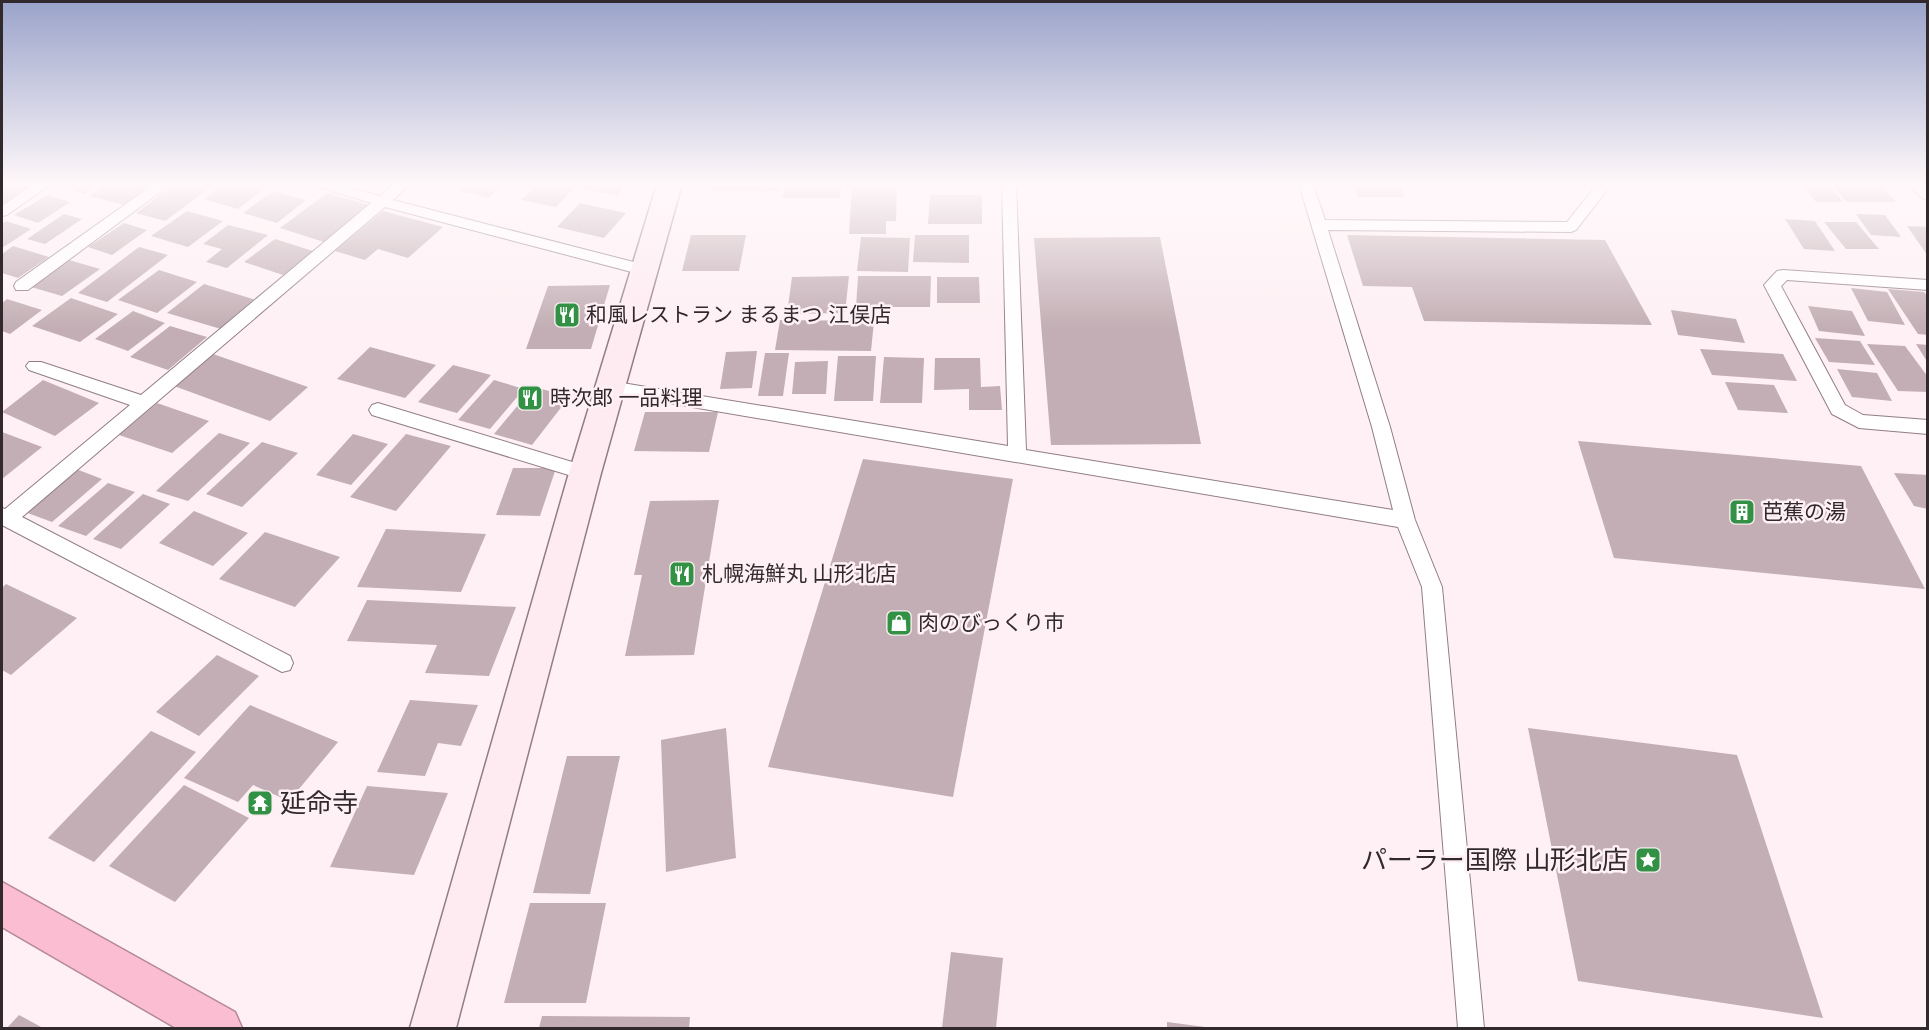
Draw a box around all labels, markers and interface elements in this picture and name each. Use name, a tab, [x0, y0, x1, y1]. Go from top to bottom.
restaurant icon: 和風レストラン まるまつ 江俣店	[552, 300, 582, 330]
place label: 和風レストラン まるまつ 江俣店	[586, 301, 891, 329]
restaurant icon: 時次郎 一品料理	[515, 383, 545, 413]
place label: 時次郎 一品料理	[550, 384, 703, 412]
building icon: 芭蕉の湯	[1727, 497, 1757, 527]
place label: 芭蕉の湯	[1762, 498, 1846, 526]
restaurant icon: 札幌海鮮丸 山形北店	[667, 559, 697, 589]
place label: 札幌海鮮丸 山形北店	[702, 560, 897, 588]
shop icon: 肉のびっくり市	[884, 608, 914, 638]
place label: 肉のびっくり市	[918, 609, 1065, 637]
place label: 延命寺	[280, 786, 358, 820]
temple icon: 延命寺	[245, 788, 275, 818]
place label: パーラー国際 山形北店	[1361, 843, 1628, 877]
place icon: パーラー国際 山形北店	[1633, 845, 1663, 875]

